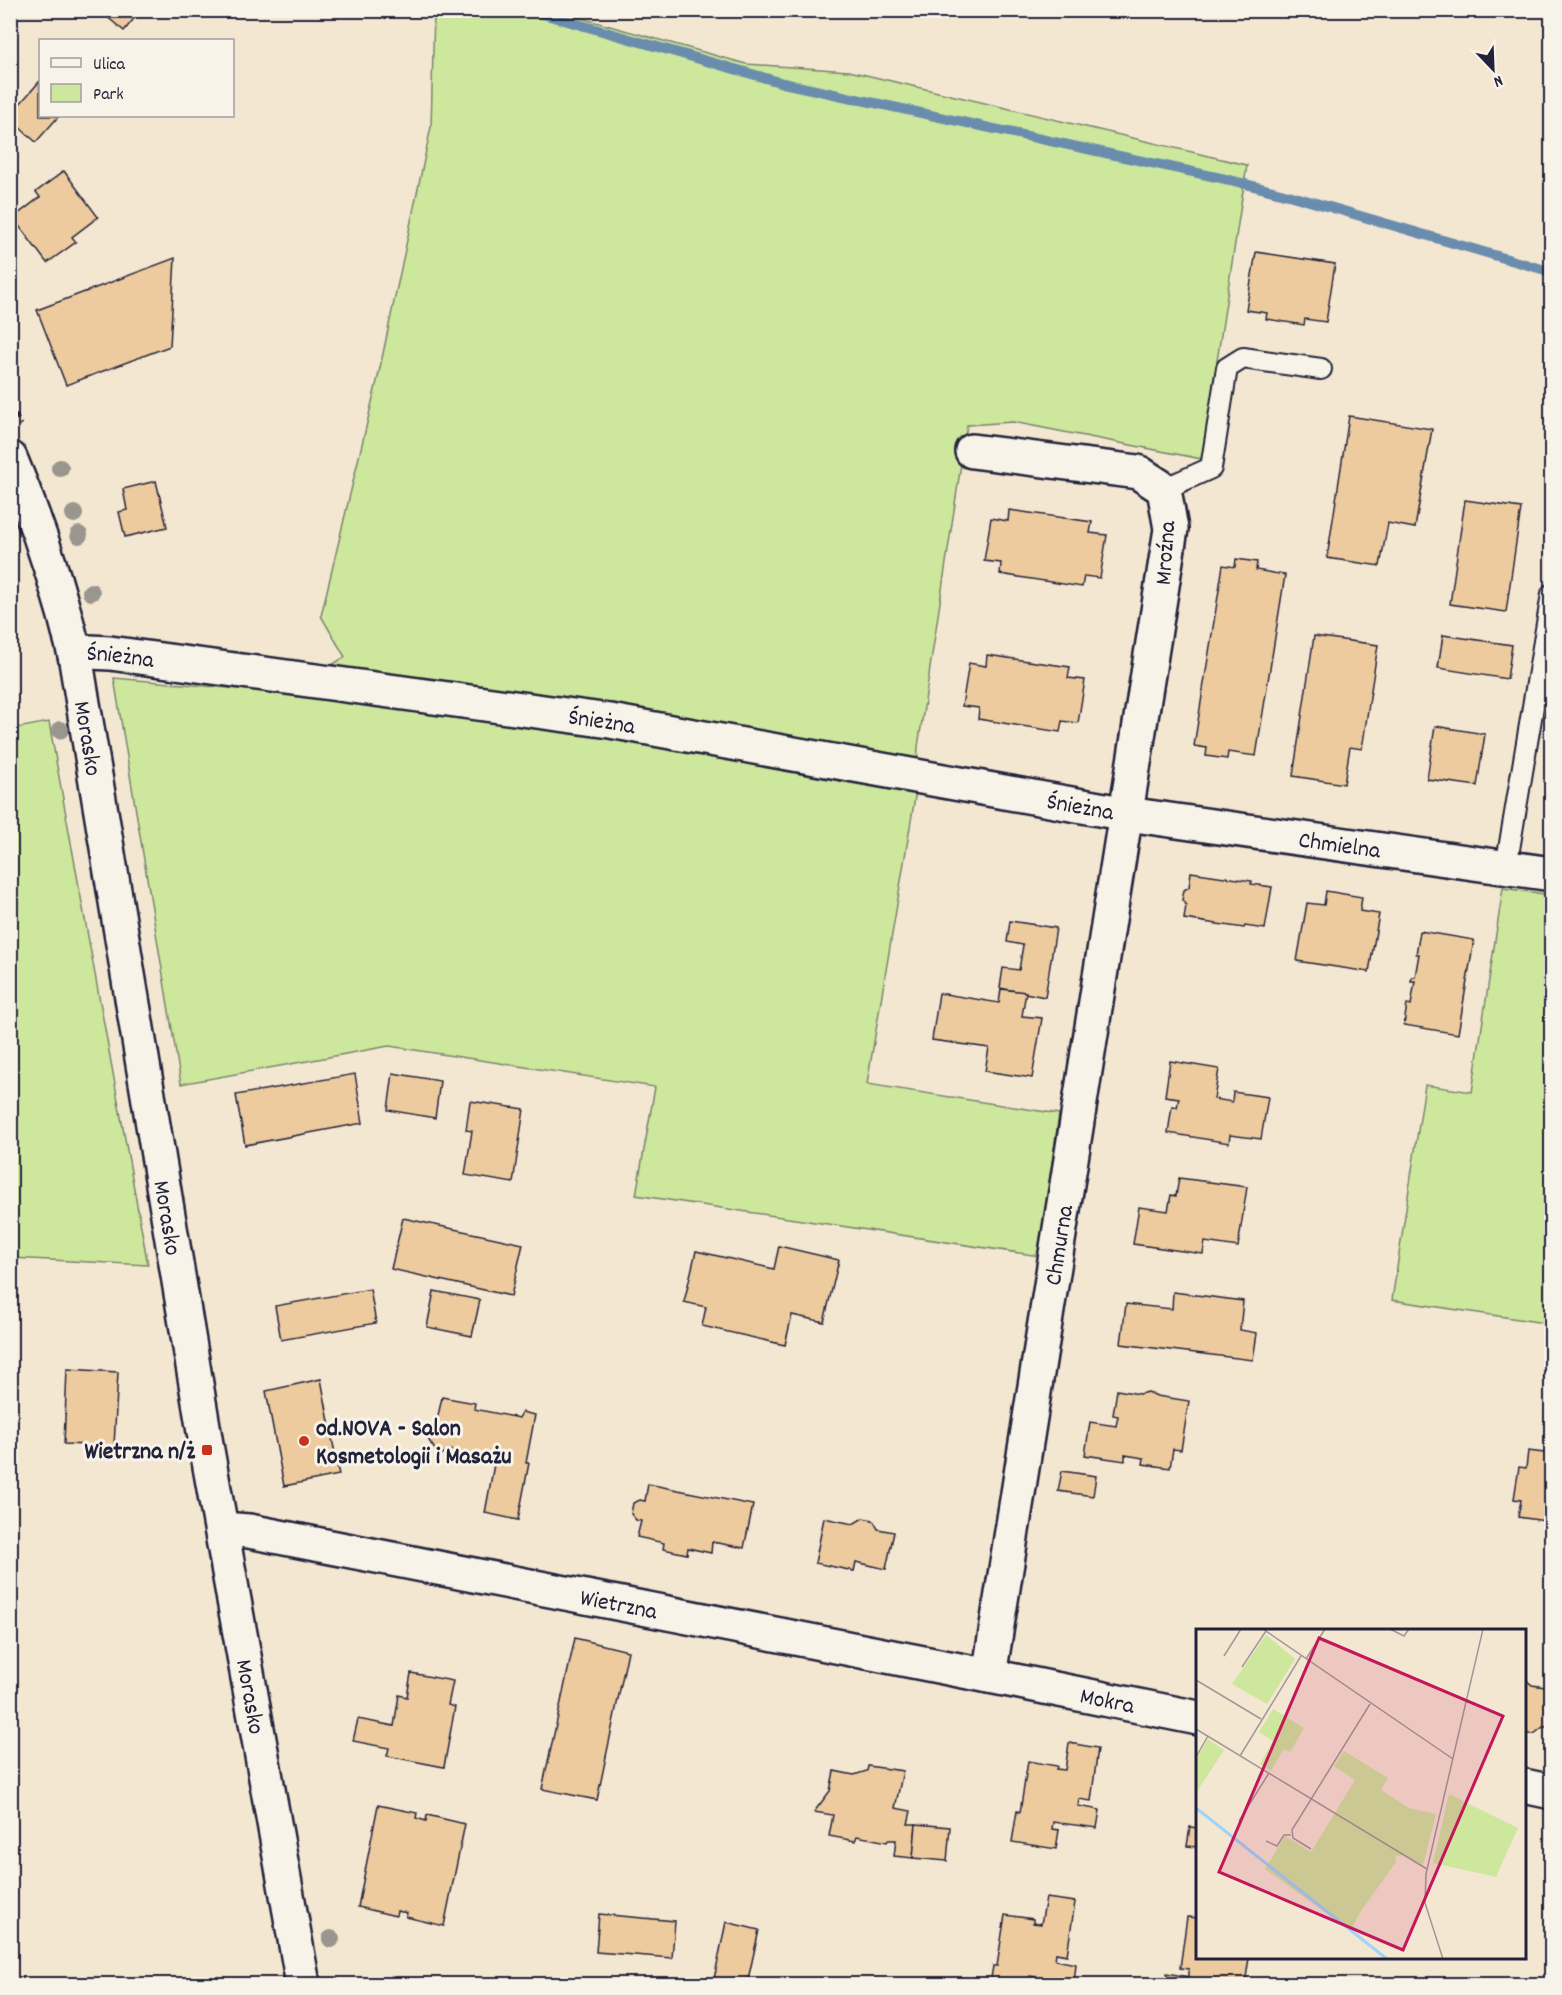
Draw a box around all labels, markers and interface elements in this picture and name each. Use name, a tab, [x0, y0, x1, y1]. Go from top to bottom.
legend	[39, 39, 234, 117]
north arrow	[1463, 39, 1523, 99]
text: Ulica	[93, 53, 125, 78]
text: N	[1490, 68, 1506, 93]
text: Park	[93, 83, 124, 108]
street label: Mroźna	[1148, 519, 1186, 586]
street label: Śnieżna	[86, 638, 157, 679]
street label: Morasko	[63, 699, 109, 779]
street label: Śnieżna	[566, 702, 639, 745]
street label: Śnieżna	[1044, 786, 1117, 831]
street label: Chmielna	[1296, 824, 1383, 870]
street label: Morasko	[142, 1178, 188, 1258]
street label: Chmurna	[1038, 1202, 1084, 1288]
place label: od.NOVA - Salon Kosmetologii i Masażu	[316, 1413, 512, 1475]
marker: od.NOVA - Salon Kosmetologii i Masażu	[297, 1434, 311, 1448]
place label: Wietrzna n/ż	[85, 1436, 196, 1470]
marker: Wietrzna n/ż	[200, 1443, 214, 1457]
street label: Wietrzna	[577, 1582, 661, 1631]
inset map	[1196, 1629, 1526, 1959]
street label: Morasko	[225, 1657, 272, 1737]
street label: Mokra	[1077, 1681, 1138, 1725]

